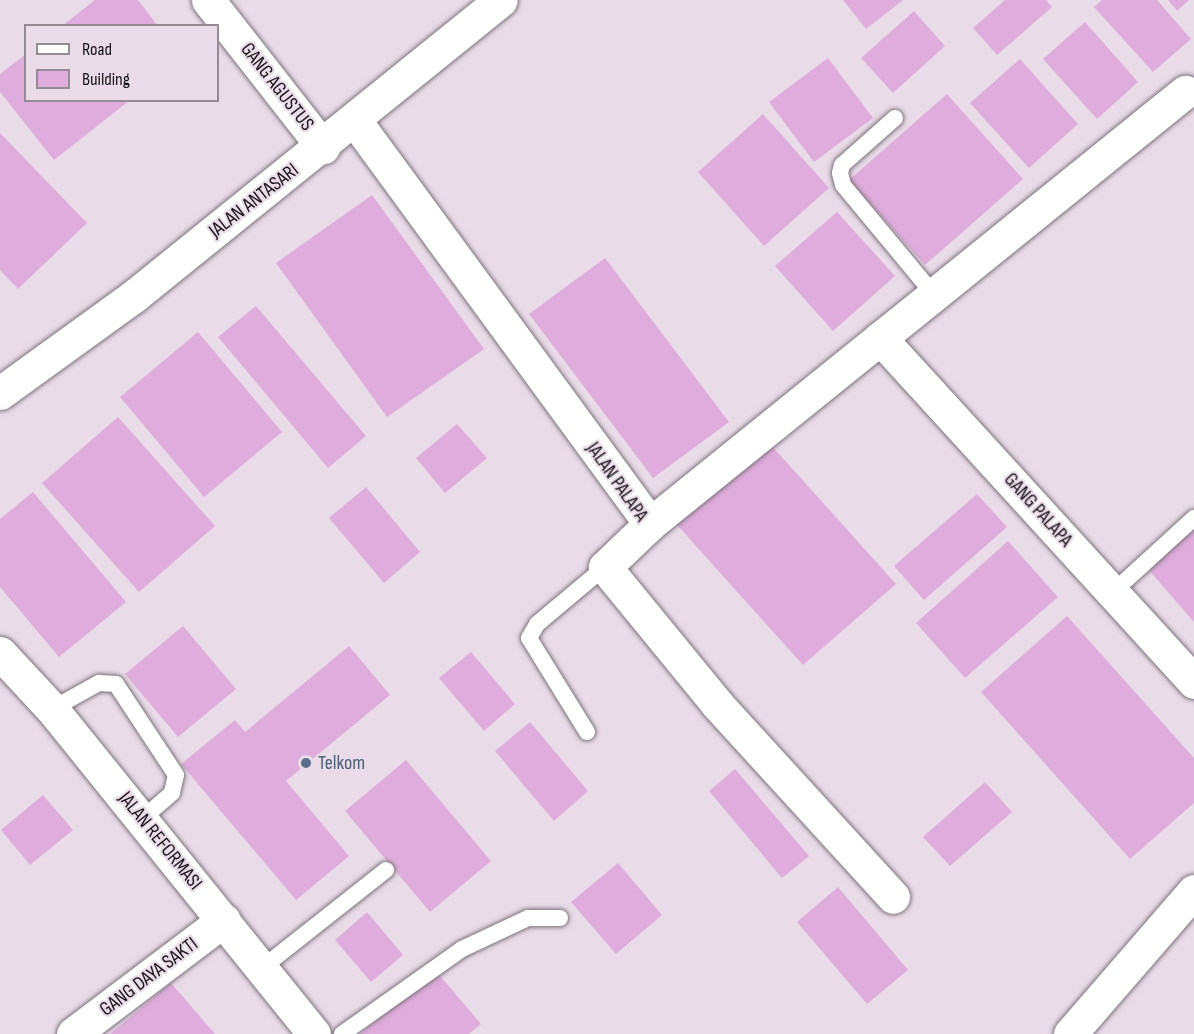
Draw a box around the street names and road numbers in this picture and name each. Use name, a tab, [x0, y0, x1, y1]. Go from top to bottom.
street label: GANG AGUSTUS	[235, 38, 319, 136]
street label: JALAN ANTASARI	[204, 159, 304, 243]
street label: JALAN PALAPA	[581, 438, 653, 526]
street label: GANG PALAPA	[999, 468, 1077, 552]
street label: JALAN REFORMASI	[113, 787, 207, 895]
street label: GANG DAYA SAKTI	[95, 932, 203, 1022]

